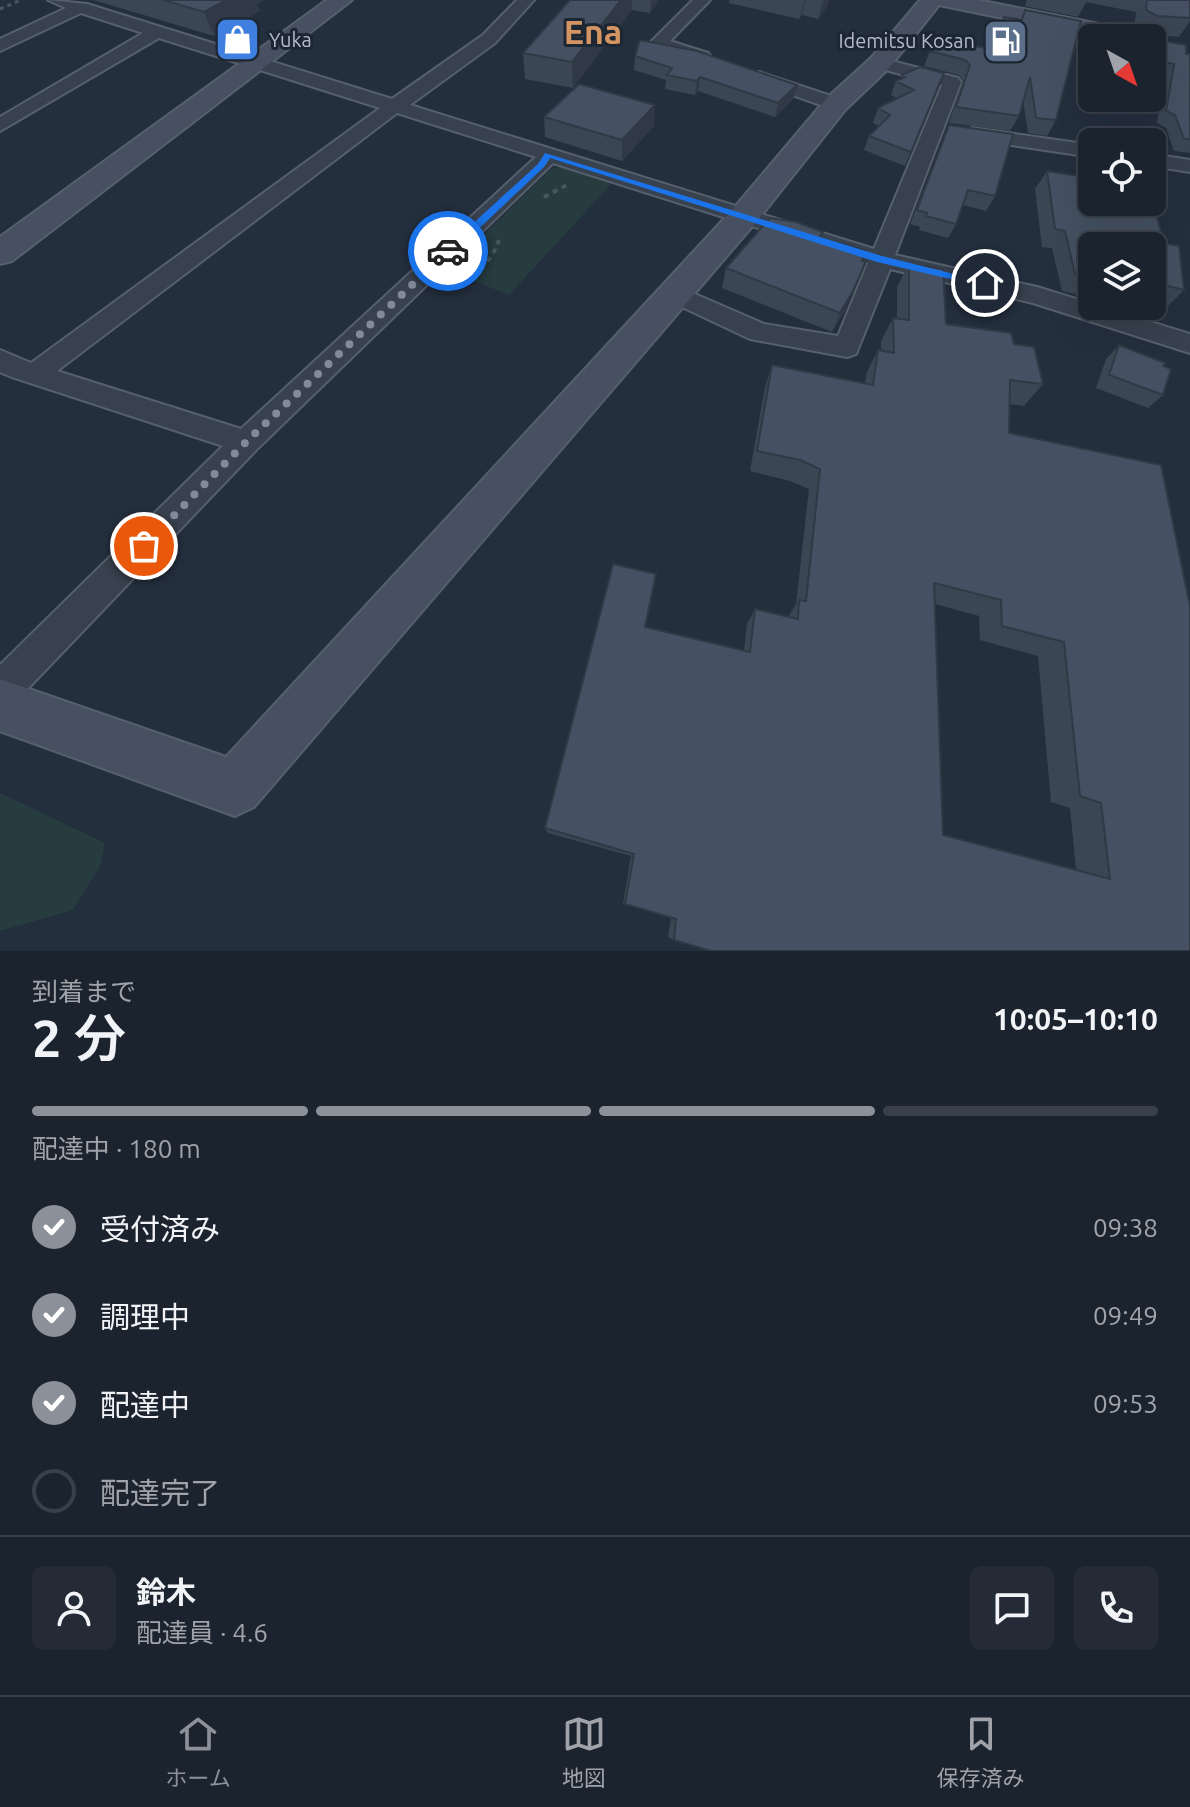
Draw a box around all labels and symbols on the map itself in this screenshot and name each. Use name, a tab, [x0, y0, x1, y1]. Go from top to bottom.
district label: Ena	[564, 12, 622, 50]
shop icon: Yuka	[214, 16, 262, 64]
fuel station icon: Idemitsu Kosan	[982, 17, 1030, 65]
north arrow	[1078, 24, 1166, 112]
place label: Yuka	[269, 28, 312, 51]
place label: Idemitsu Kosan	[838, 29, 975, 52]
courier	[408, 211, 488, 291]
pin	[951, 249, 1019, 317]
pin	[110, 512, 178, 580]

